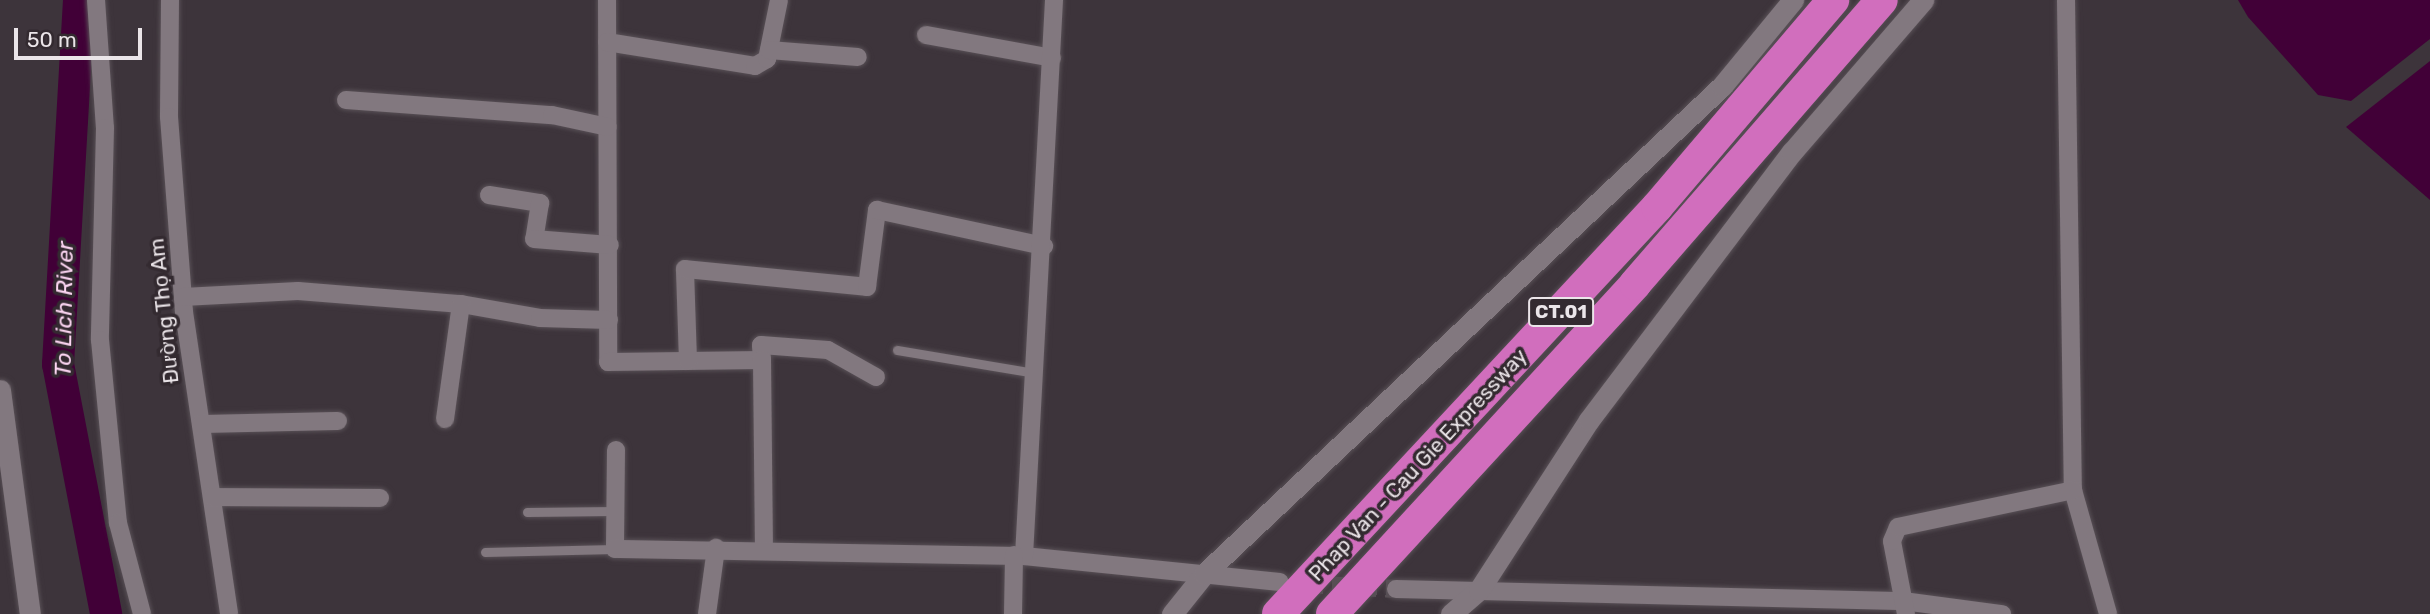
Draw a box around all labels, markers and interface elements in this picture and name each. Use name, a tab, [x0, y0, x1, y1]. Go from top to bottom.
scale bar	[18, 14, 145, 58]
text: 50 m	[27, 27, 77, 52]
street label: Đường Thọ Am	[144, 237, 184, 385]
water label: To Lich River	[49, 241, 79, 377]
road number: CT.01	[1528, 296, 1594, 328]
street label: Phap Van - Cau Gie Expressway	[1303, 343, 1533, 587]

